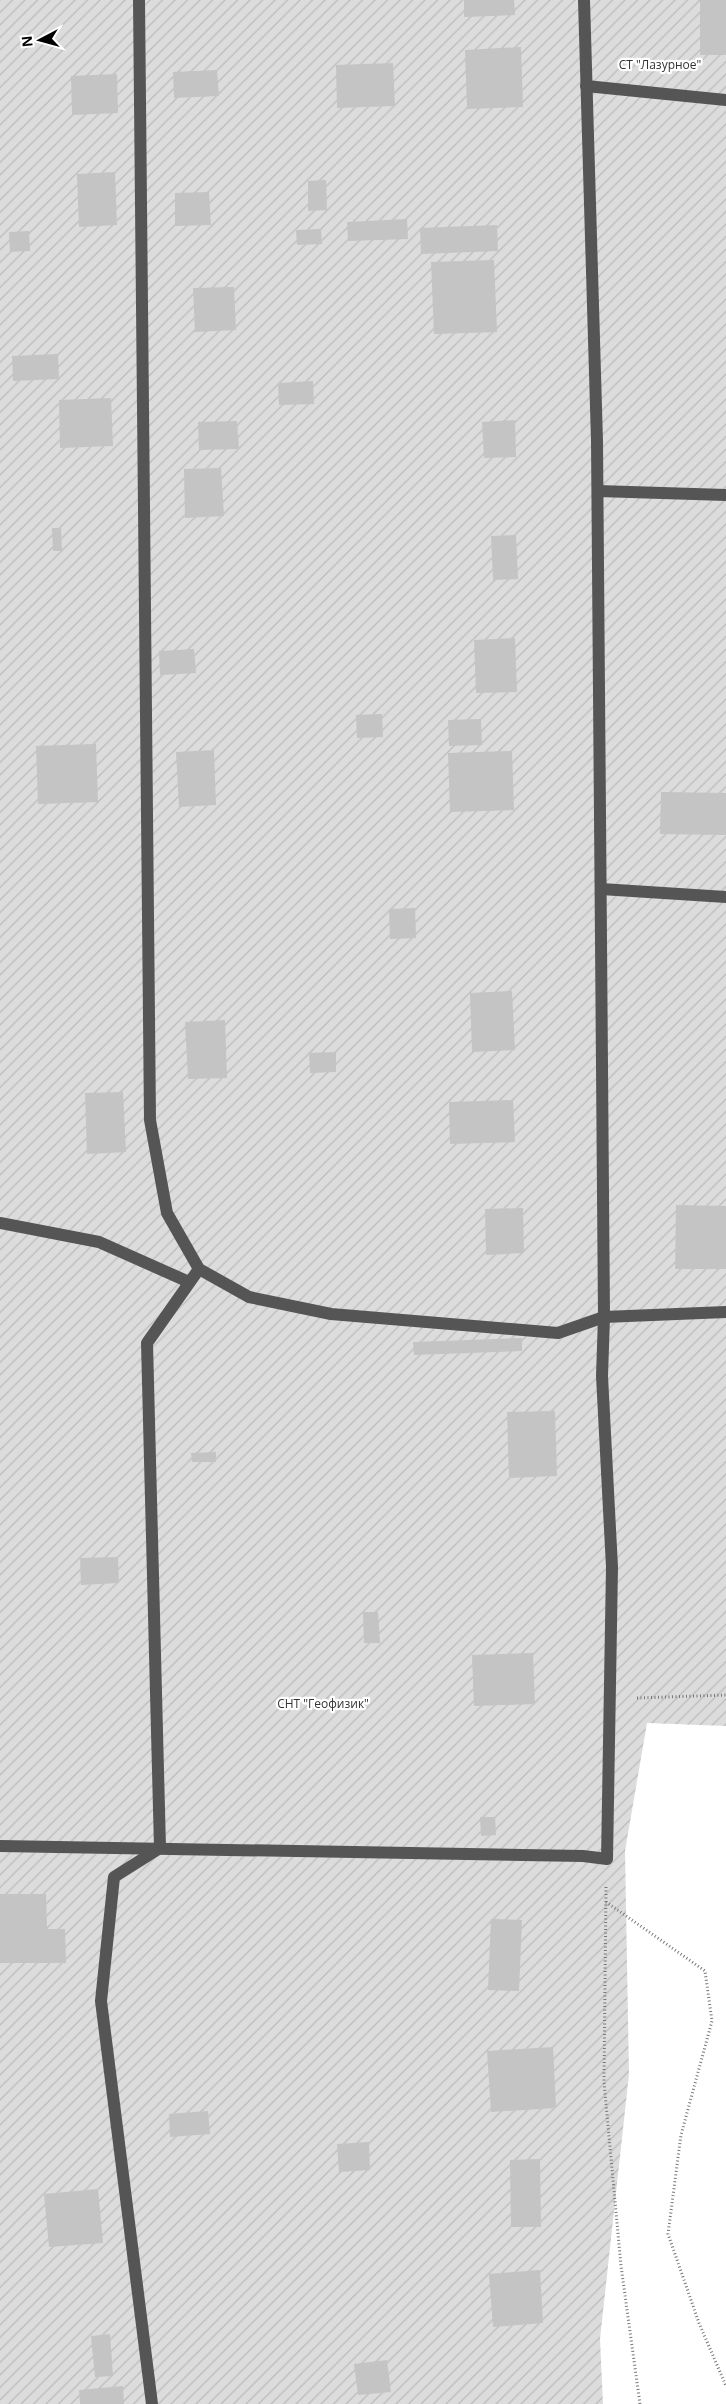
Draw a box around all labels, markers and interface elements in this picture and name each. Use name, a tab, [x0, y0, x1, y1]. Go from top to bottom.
north arrow	[15, 15, 65, 65]
text: N	[17, 35, 37, 48]
park label: СТ "Лазурное"	[619, 56, 701, 73]
park label: СНТ "Геофизик"	[277, 1695, 369, 1712]

